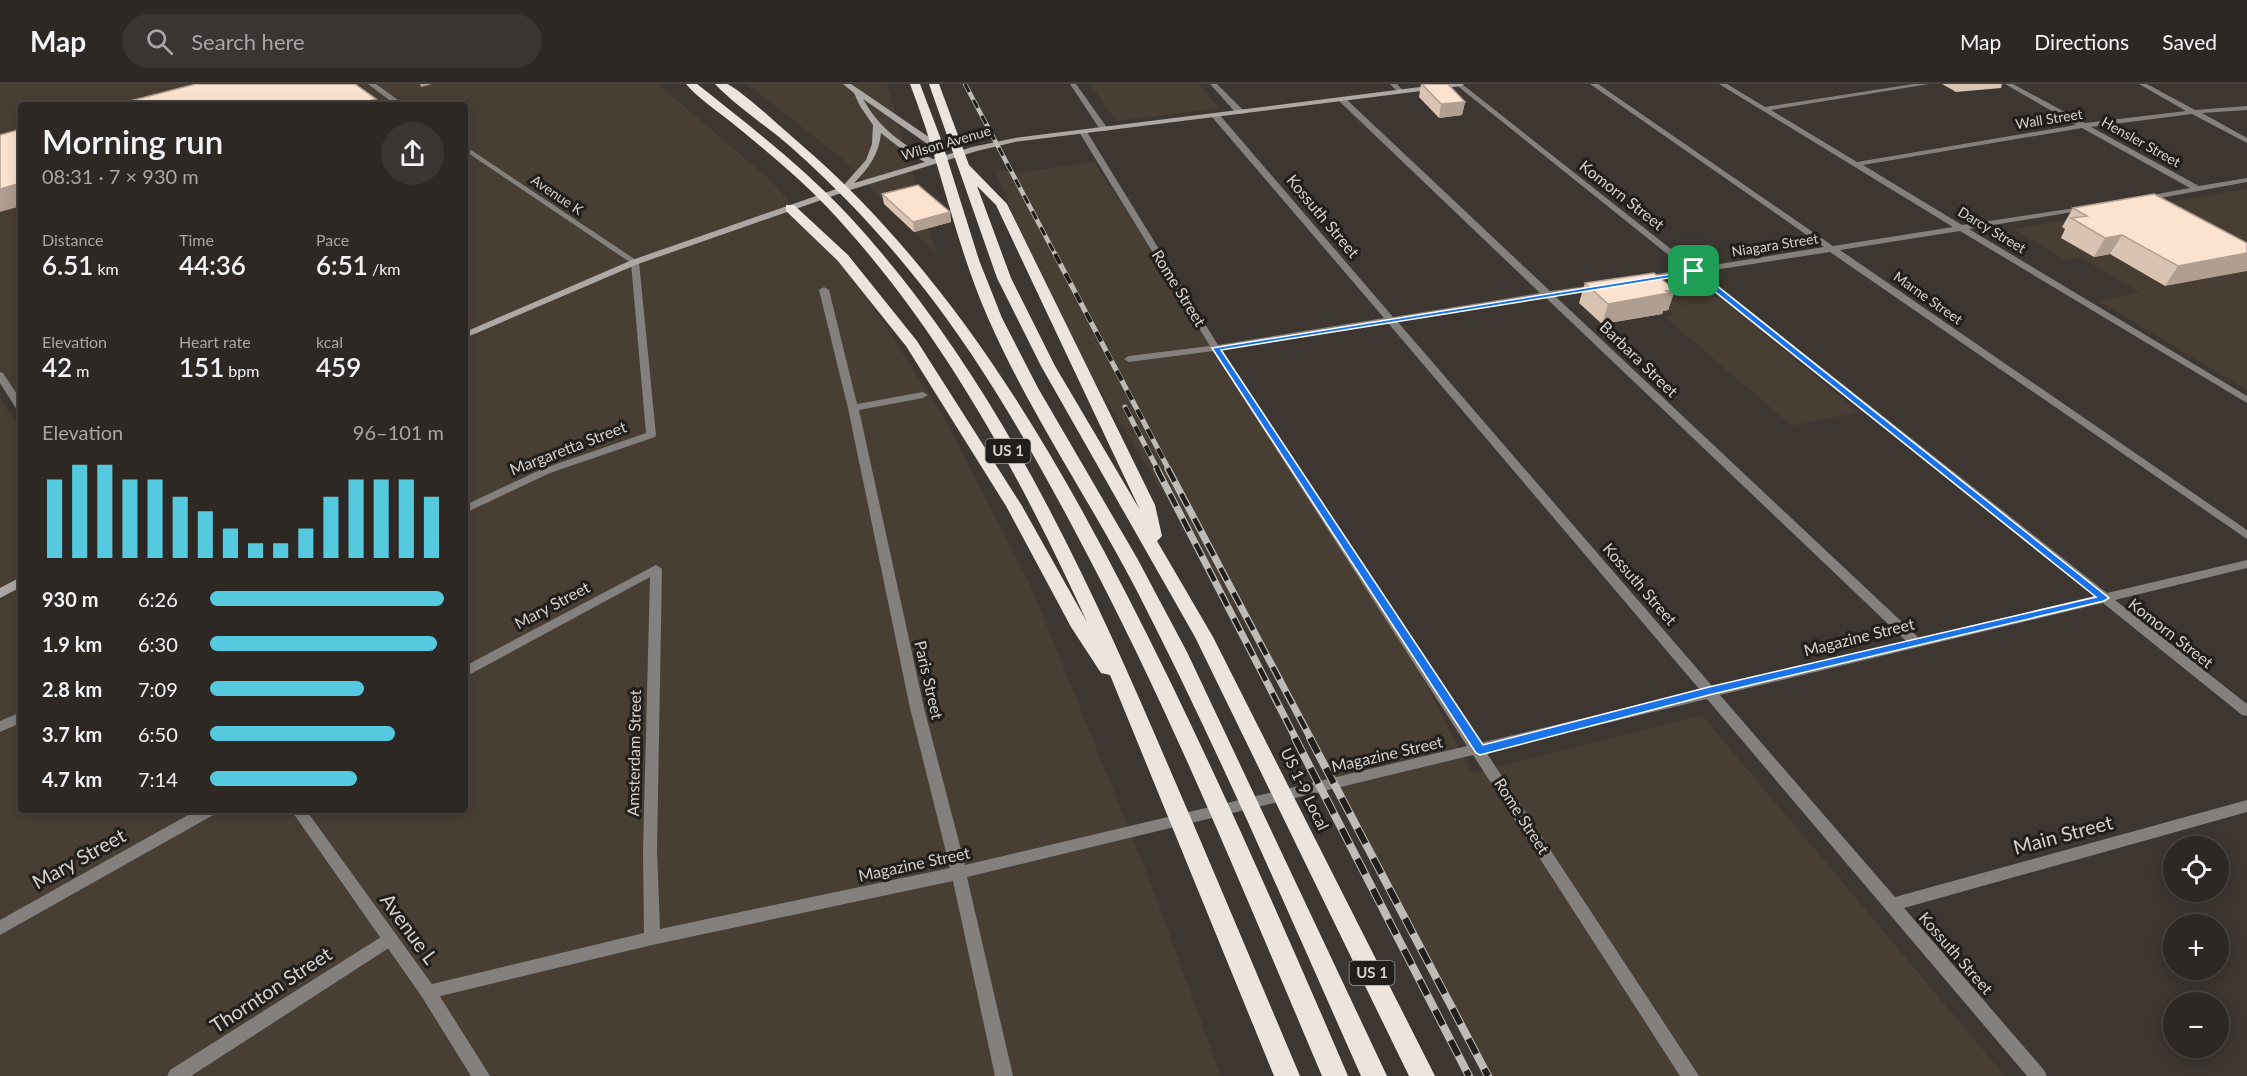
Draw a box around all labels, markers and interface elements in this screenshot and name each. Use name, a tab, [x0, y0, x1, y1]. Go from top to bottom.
search box	[122, 14, 542, 68]
text: Map	[30, 24, 86, 58]
icon: search	[143, 25, 176, 58]
text: Search here	[191, 28, 305, 55]
text: Map	[1960, 29, 2001, 54]
text: Directions	[2034, 29, 2129, 54]
text: Saved	[2162, 29, 2217, 54]
street label: Wall Street	[2014, 105, 2084, 132]
street label: Hensler Street	[2099, 113, 2184, 170]
text: Morning run	[42, 121, 223, 161]
button: share	[381, 122, 444, 185]
street label: Wilson Avenue	[899, 122, 993, 163]
street label: Komorn Street	[1576, 156, 1669, 234]
text: 08:31 · 7 × 930 m	[42, 164, 199, 188]
street label: Kossuth Street	[1283, 170, 1364, 261]
street label: Avenue K	[528, 171, 587, 219]
street label: Darcy Street	[1955, 203, 2029, 256]
street label: Niagara Street	[1730, 229, 1819, 260]
text: Distance	[42, 230, 103, 249]
text: Time	[179, 230, 214, 249]
text: Pace	[316, 230, 349, 249]
pin	[1668, 245, 1719, 296]
street label: Rome Street	[1148, 246, 1211, 330]
text: 6.51	[42, 249, 93, 281]
text: 44:36	[179, 249, 246, 281]
text: 6:51	[316, 249, 368, 281]
icon: arrive	[1677, 254, 1710, 287]
text: km	[93, 259, 119, 278]
text: /km	[368, 259, 400, 278]
street label: Marne Street	[1890, 268, 1966, 328]
street label: Barbara Street	[1597, 317, 1682, 401]
text: Elevation	[42, 332, 107, 351]
text: Heart rate	[179, 332, 251, 351]
text: kcal	[316, 332, 343, 351]
text: 42	[42, 351, 72, 383]
text: 151	[179, 351, 224, 383]
text: 459	[316, 351, 361, 383]
text: m	[72, 361, 89, 380]
text: bpm	[224, 361, 259, 380]
street label: Margaretta Street	[507, 416, 629, 479]
text: Elevation	[42, 420, 123, 444]
text: 96–101 m	[353, 420, 444, 444]
road number: US 1	[986, 439, 1030, 463]
street label: Kossuth Street	[1600, 539, 1681, 629]
street label: Mary Street	[511, 577, 593, 632]
text: 930 m	[42, 587, 98, 611]
text: 6:26	[138, 587, 178, 611]
street label: Komorn Street	[2125, 594, 2218, 672]
street label: Magazine Street	[1802, 614, 1917, 659]
text: 1.9 km	[42, 632, 102, 656]
text: 6:30	[138, 632, 178, 656]
street label: Paris Street	[911, 639, 948, 721]
text: 2.8 km	[42, 677, 102, 701]
text: 7:09	[138, 677, 178, 701]
street label: Amsterdam Street	[623, 689, 644, 817]
text: 3.7 km	[42, 722, 102, 746]
text: 6:50	[138, 722, 178, 746]
street label: Magazine Street	[1329, 731, 1445, 776]
street label: US 1-9 Local	[1277, 745, 1334, 833]
text: 4.7 km	[42, 767, 102, 791]
text: 7:14	[138, 767, 178, 791]
street label: Rome Street	[1491, 774, 1554, 857]
street label: Main Street	[2010, 809, 2115, 859]
street label: Mary Street	[28, 823, 129, 894]
map controls	[2163, 836, 2229, 1058]
button: locate	[2163, 836, 2229, 902]
street label: Magazine Street	[856, 842, 972, 885]
street label: Avenue L	[376, 888, 444, 968]
street label: Kossuth Street	[1916, 908, 1997, 998]
button: +	[2163, 914, 2229, 980]
street label: Thornton Street	[205, 941, 336, 1037]
road number: US 1	[1350, 961, 1394, 985]
button: −	[2163, 992, 2229, 1058]

